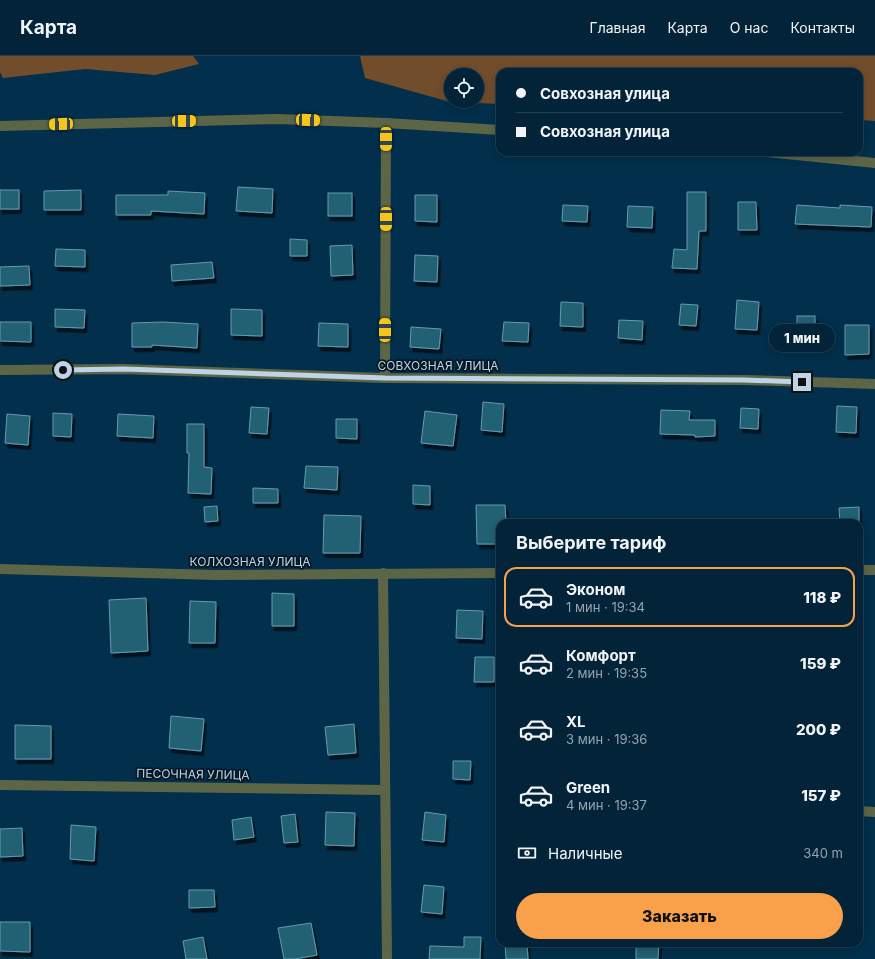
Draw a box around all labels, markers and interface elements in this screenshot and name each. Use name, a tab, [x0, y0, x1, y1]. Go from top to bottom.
text: Карта	[20, 16, 77, 39]
text: Главная	[590, 19, 645, 36]
text: Карта	[667, 19, 708, 36]
text: О нас	[730, 19, 768, 36]
text: Контакты	[790, 19, 855, 36]
map controls	[444, 68, 484, 108]
button: locate	[444, 68, 484, 108]
text: Совхозная улица	[540, 84, 670, 103]
car	[296, 114, 320, 126]
car	[172, 115, 196, 127]
car	[49, 118, 73, 130]
text: Совхозная улица	[540, 122, 670, 141]
car	[380, 127, 392, 151]
car	[380, 207, 392, 231]
car	[379, 318, 391, 342]
callout: 1 мин	[769, 324, 835, 352]
text: 1 мин	[784, 330, 820, 346]
street label: СОВХОЗНАЯ УЛИЦА	[378, 358, 498, 373]
route start	[54, 361, 72, 379]
route end	[793, 373, 811, 391]
text: Выберите тариф	[516, 532, 667, 553]
street label: КОЛХОЗНАЯ УЛИЦА	[190, 554, 310, 569]
icon: car	[518, 579, 554, 615]
text: Эконом	[566, 580, 625, 599]
text: 118 ₽	[803, 588, 841, 607]
text: 1 мин · 19:34	[566, 599, 645, 615]
icon: car	[518, 645, 554, 681]
text: Комфорт	[566, 646, 636, 665]
text: 159 ₽	[800, 654, 841, 673]
text: 2 мин · 19:35	[566, 665, 647, 681]
icon: car	[518, 711, 554, 747]
text: XL	[566, 712, 586, 731]
text: 200 ₽	[796, 720, 841, 739]
text: 3 мин · 19:36	[566, 731, 647, 747]
street label: ПЕСОЧНАЯ УЛИЦА	[136, 766, 250, 782]
icon: car	[518, 777, 554, 813]
text: Green	[566, 778, 610, 797]
text: 157 ₽	[801, 786, 841, 805]
text: 4 мин · 19:37	[566, 797, 647, 813]
icon: cash	[516, 842, 538, 864]
text: Наличные	[548, 844, 622, 863]
text: 340 m	[803, 845, 843, 861]
button: Заказать	[516, 893, 843, 939]

